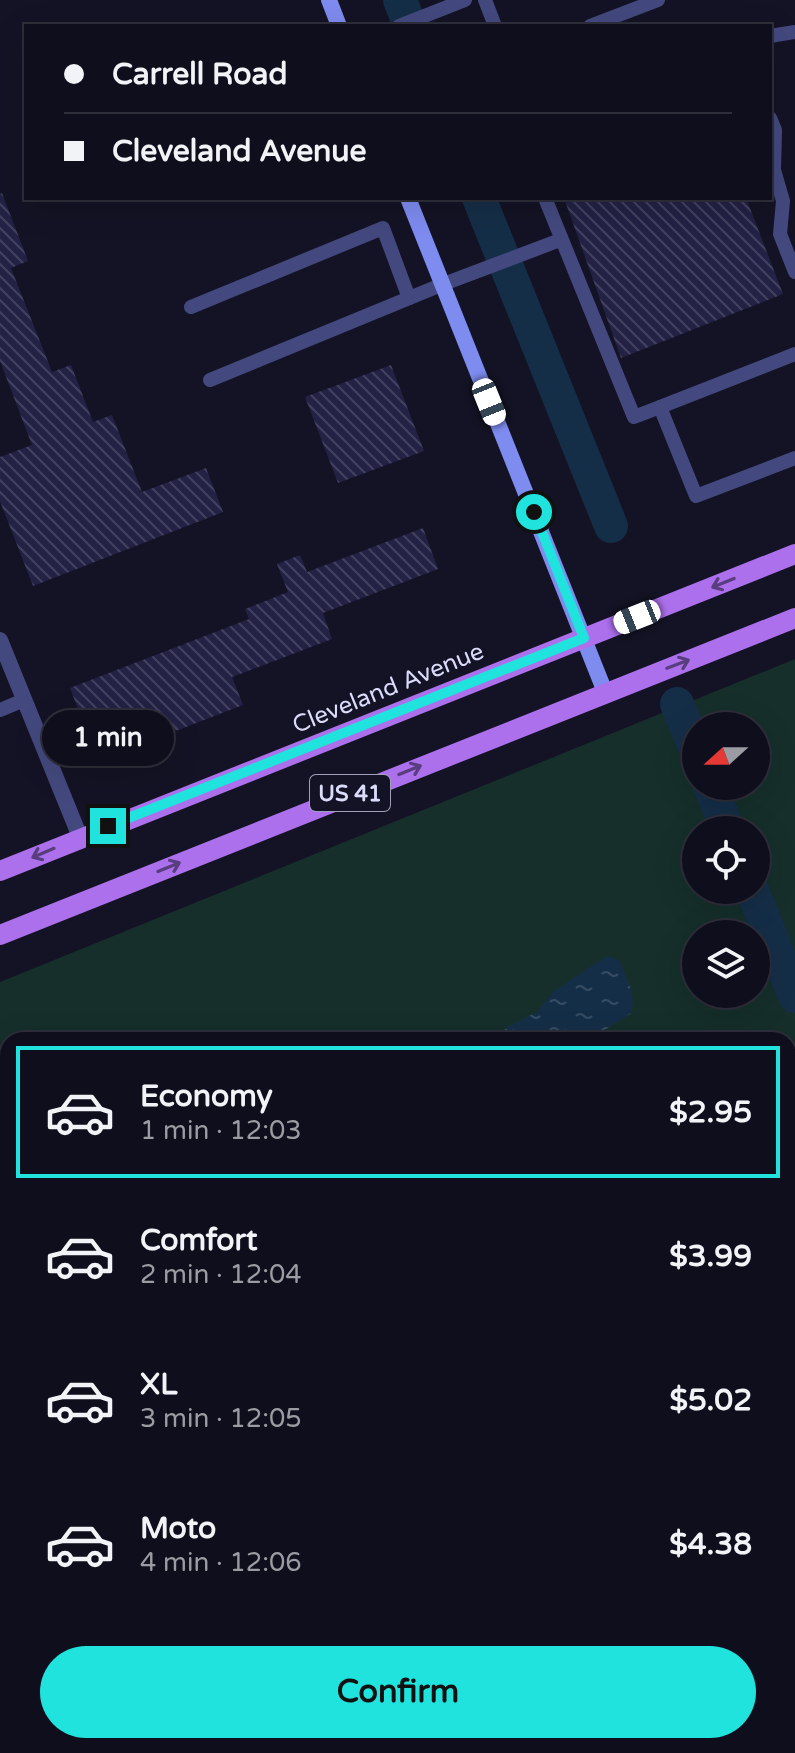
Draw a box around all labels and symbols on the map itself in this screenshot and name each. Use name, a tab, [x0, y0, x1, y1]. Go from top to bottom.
car	[469, 375, 509, 429]
route start	[516, 494, 552, 530]
one-way arrow	[711, 576, 736, 591]
car	[610, 597, 664, 637]
street label: Cleveland Avenue	[288, 637, 488, 740]
one-way arrow	[665, 656, 690, 671]
callout: 1 min	[42, 710, 174, 766]
north arrow	[682, 712, 770, 800]
one-way arrow	[397, 761, 422, 776]
road number: US 41	[310, 775, 390, 811]
route end	[90, 808, 126, 844]
one-way arrow	[31, 846, 56, 861]
one-way arrow	[156, 858, 181, 873]

